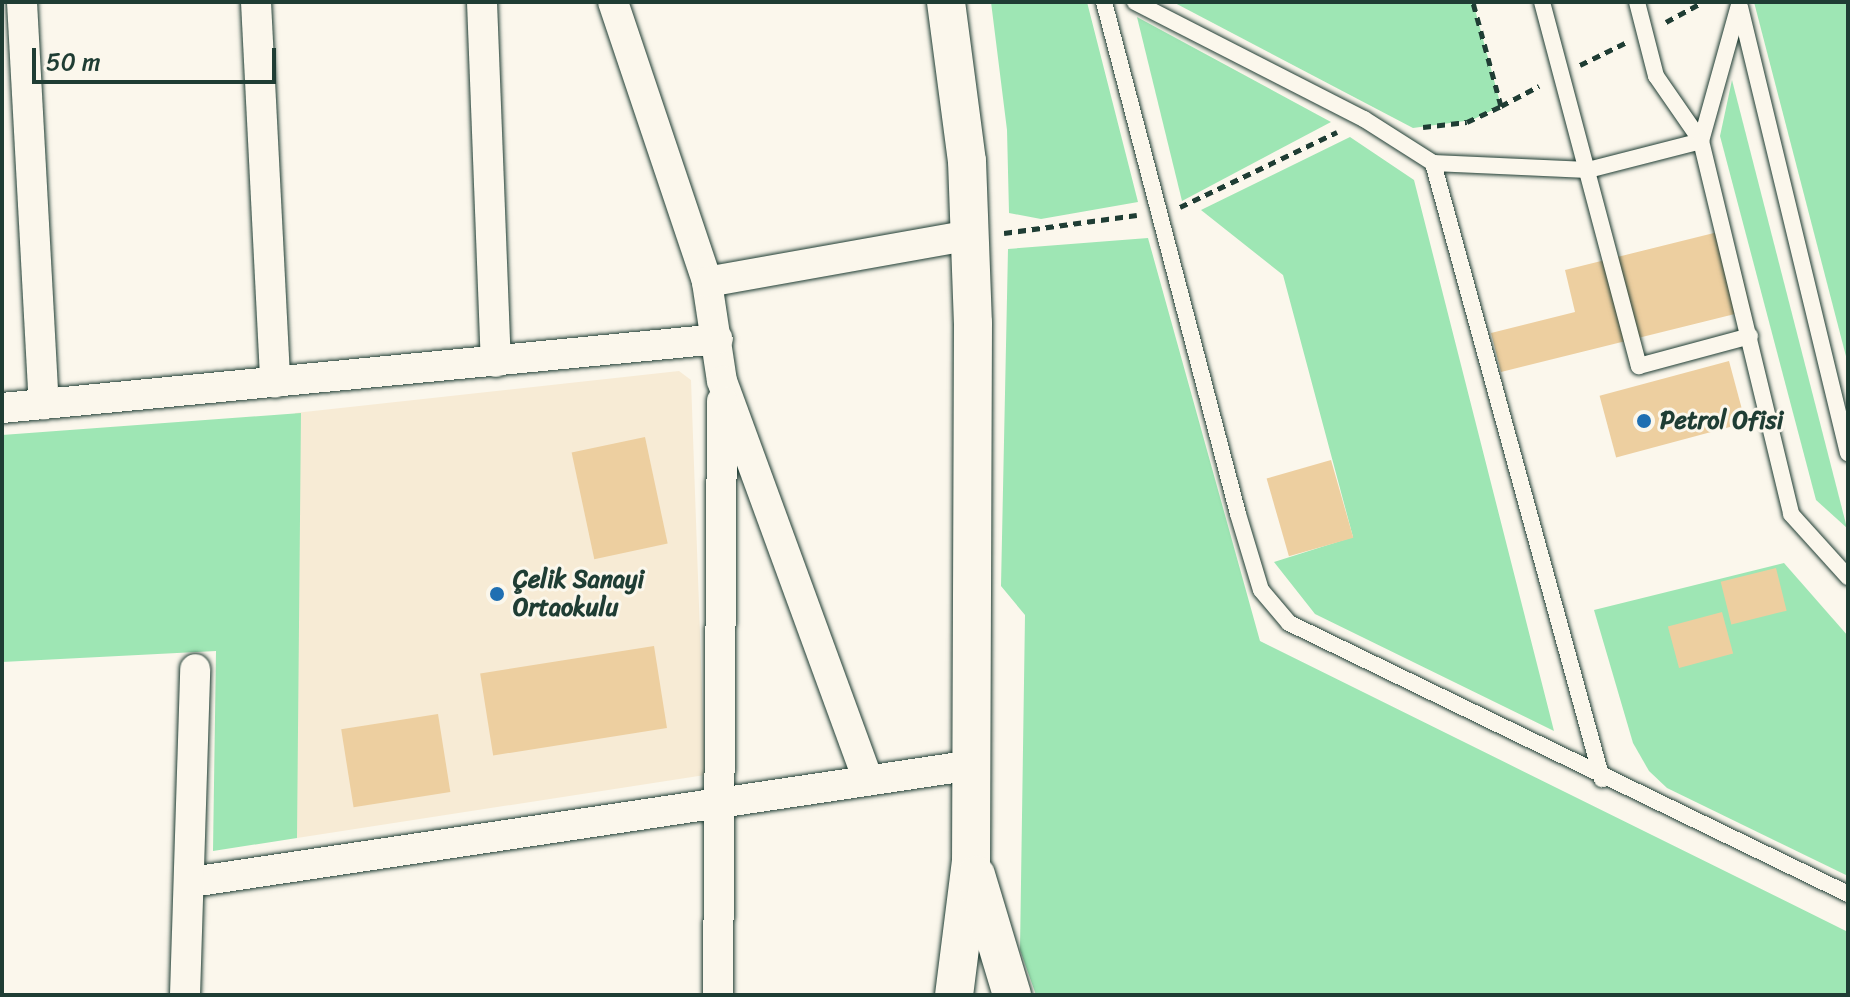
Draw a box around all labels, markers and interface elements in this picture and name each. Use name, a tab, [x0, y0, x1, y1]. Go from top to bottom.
scale bar	[36, 32, 280, 82]
text: 50 m	[46, 41, 101, 83]
place label: Petrol Ofisi	[1660, 407, 1783, 435]
marker: Petrol Ofisi	[1635, 412, 1653, 430]
place label: Çelik Sanayi Ortaokulu	[513, 566, 644, 622]
marker: Çelik Sanayi Ortaokulu	[488, 585, 506, 603]

